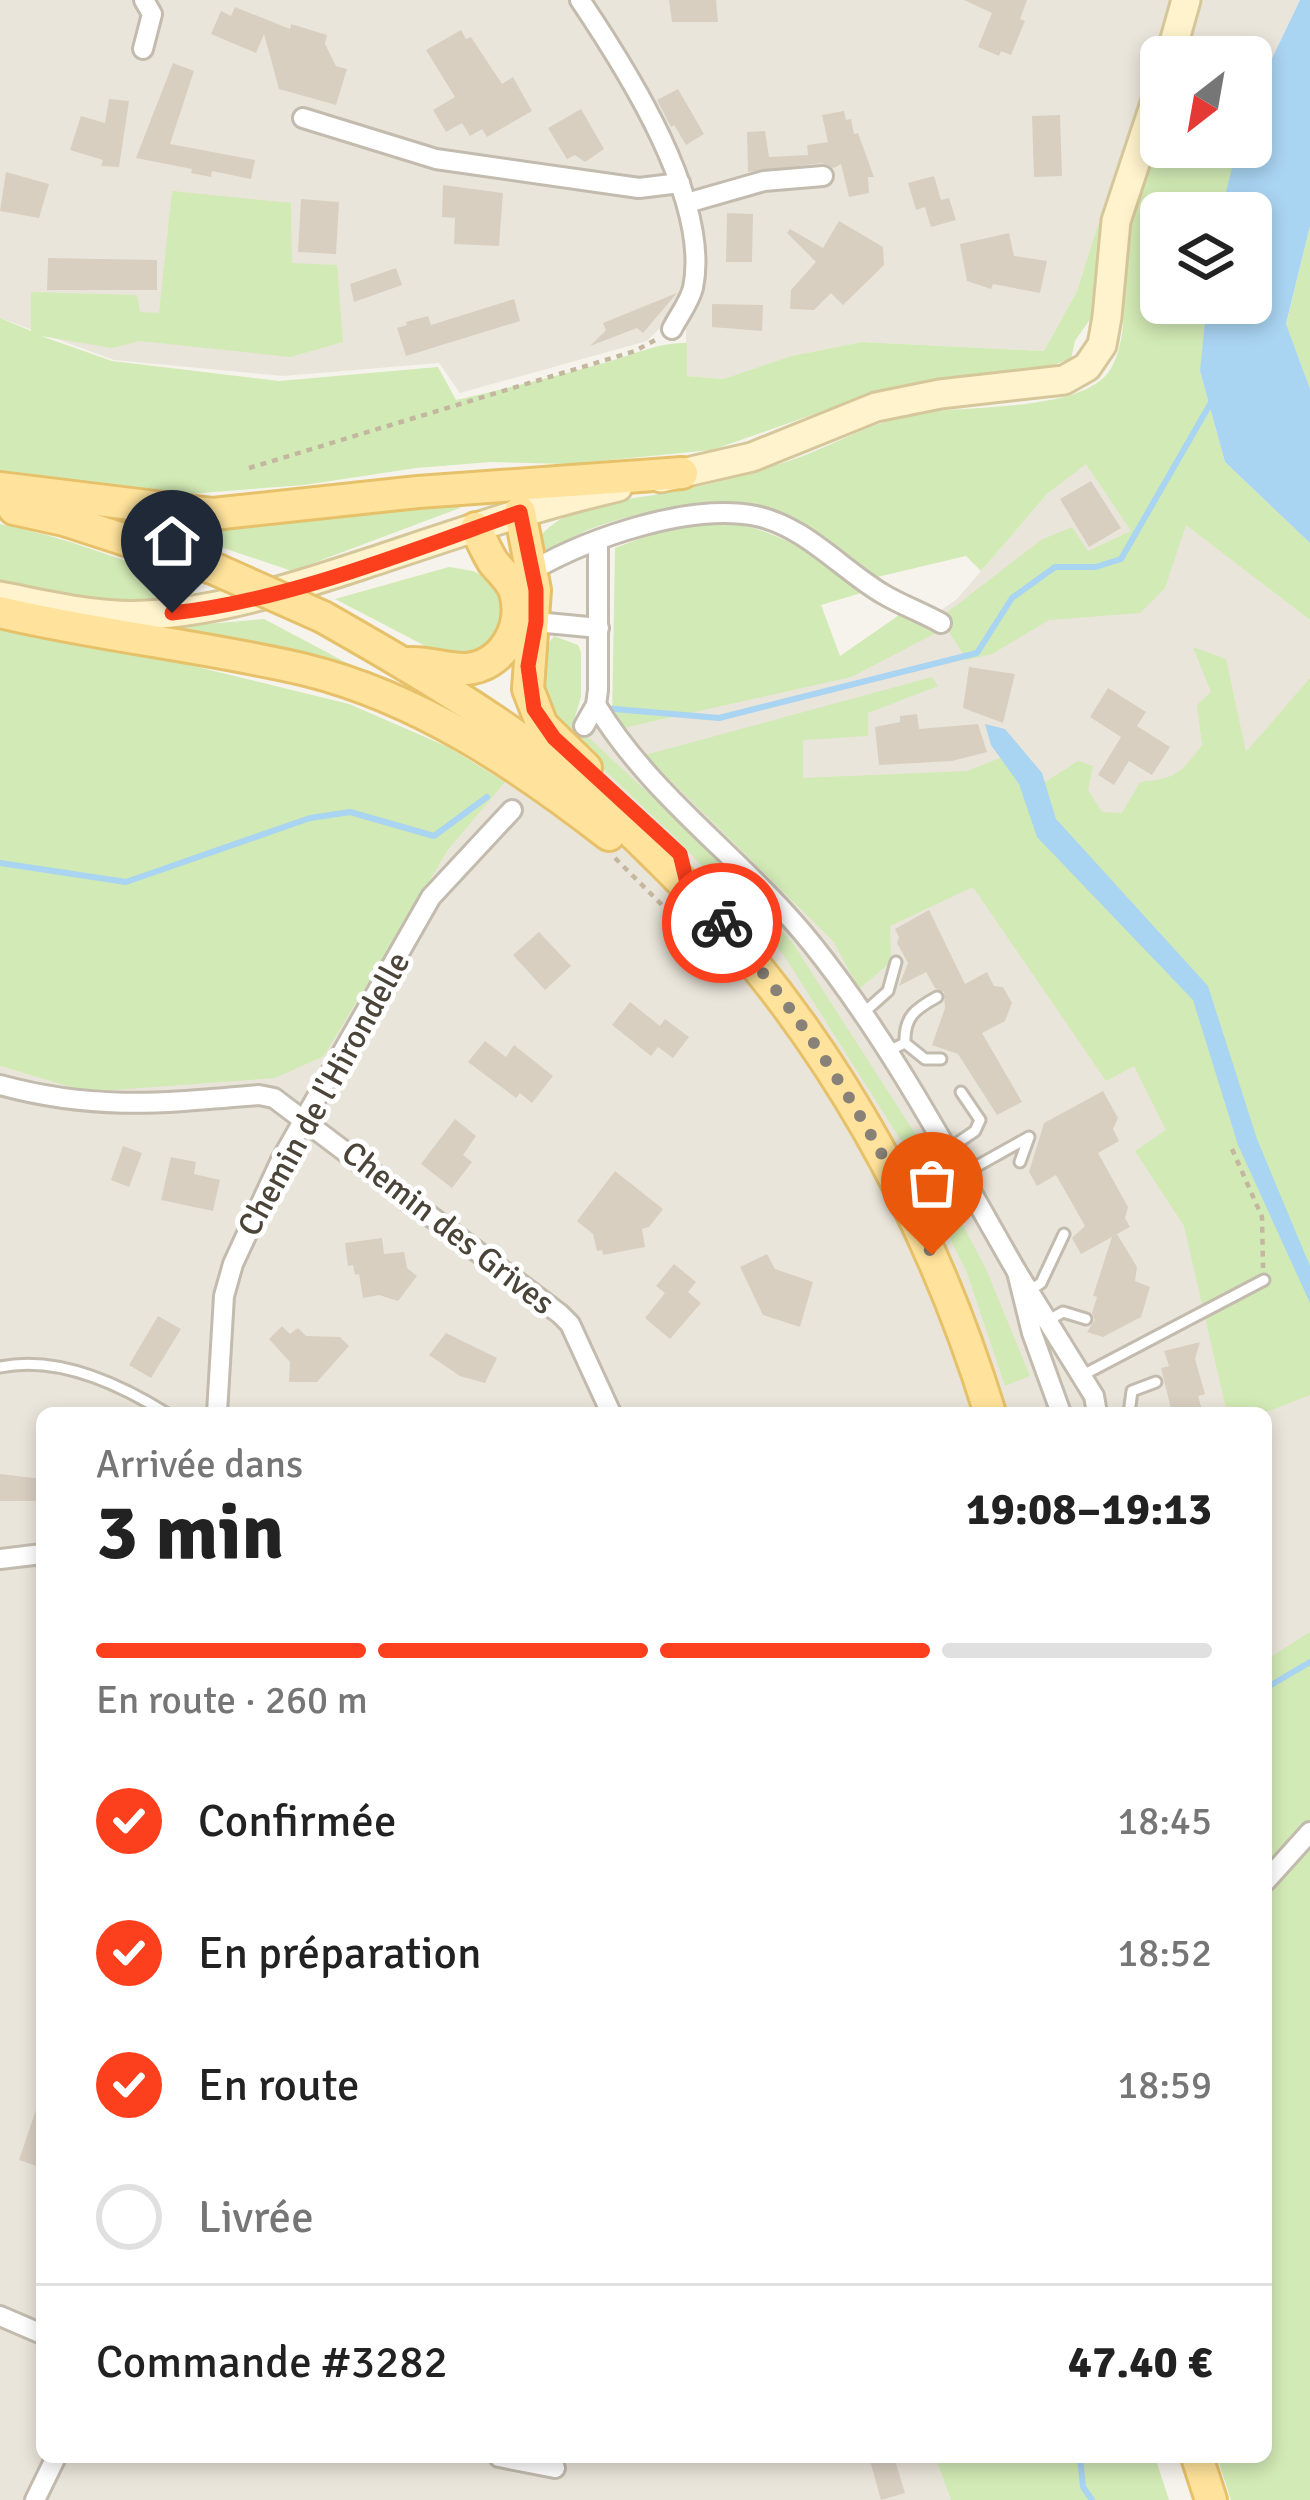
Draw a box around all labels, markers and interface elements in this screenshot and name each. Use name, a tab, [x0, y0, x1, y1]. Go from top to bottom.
north arrow	[1140, 36, 1272, 168]
map controls	[1140, 36, 1272, 324]
button: layers	[1140, 192, 1272, 324]
pin	[121, 490, 223, 613]
icon: home	[139, 508, 205, 574]
courier	[662, 863, 782, 983]
icon: bike	[689, 890, 755, 956]
street label: Chemin de l'Hirondelle	[229, 945, 419, 1243]
street label: Chemin des Grives	[333, 1132, 563, 1324]
pin	[881, 1132, 983, 1255]
icon: bag	[899, 1150, 965, 1216]
text: Arrivée dans	[96, 1440, 303, 1488]
text: 19:08–19:13	[966, 1482, 1212, 1537]
text: 3 min	[96, 1485, 284, 1581]
text: En route · 260 m	[96, 1676, 368, 1724]
icon: check	[96, 1788, 162, 1854]
text: Confirmée	[198, 1794, 396, 1849]
text: 18:45	[1117, 1797, 1212, 1845]
icon: check	[96, 1920, 162, 1986]
text: En préparation	[198, 1926, 481, 1981]
text: 18:52	[1117, 1929, 1212, 1977]
icon: check	[96, 2052, 162, 2118]
text: En route	[198, 2058, 360, 2113]
text: 18:59	[1117, 2061, 1212, 2109]
text: Livrée	[198, 2190, 314, 2245]
text: Commande #3282	[96, 2335, 448, 2390]
text: 47.40 €	[1068, 2335, 1212, 2390]

